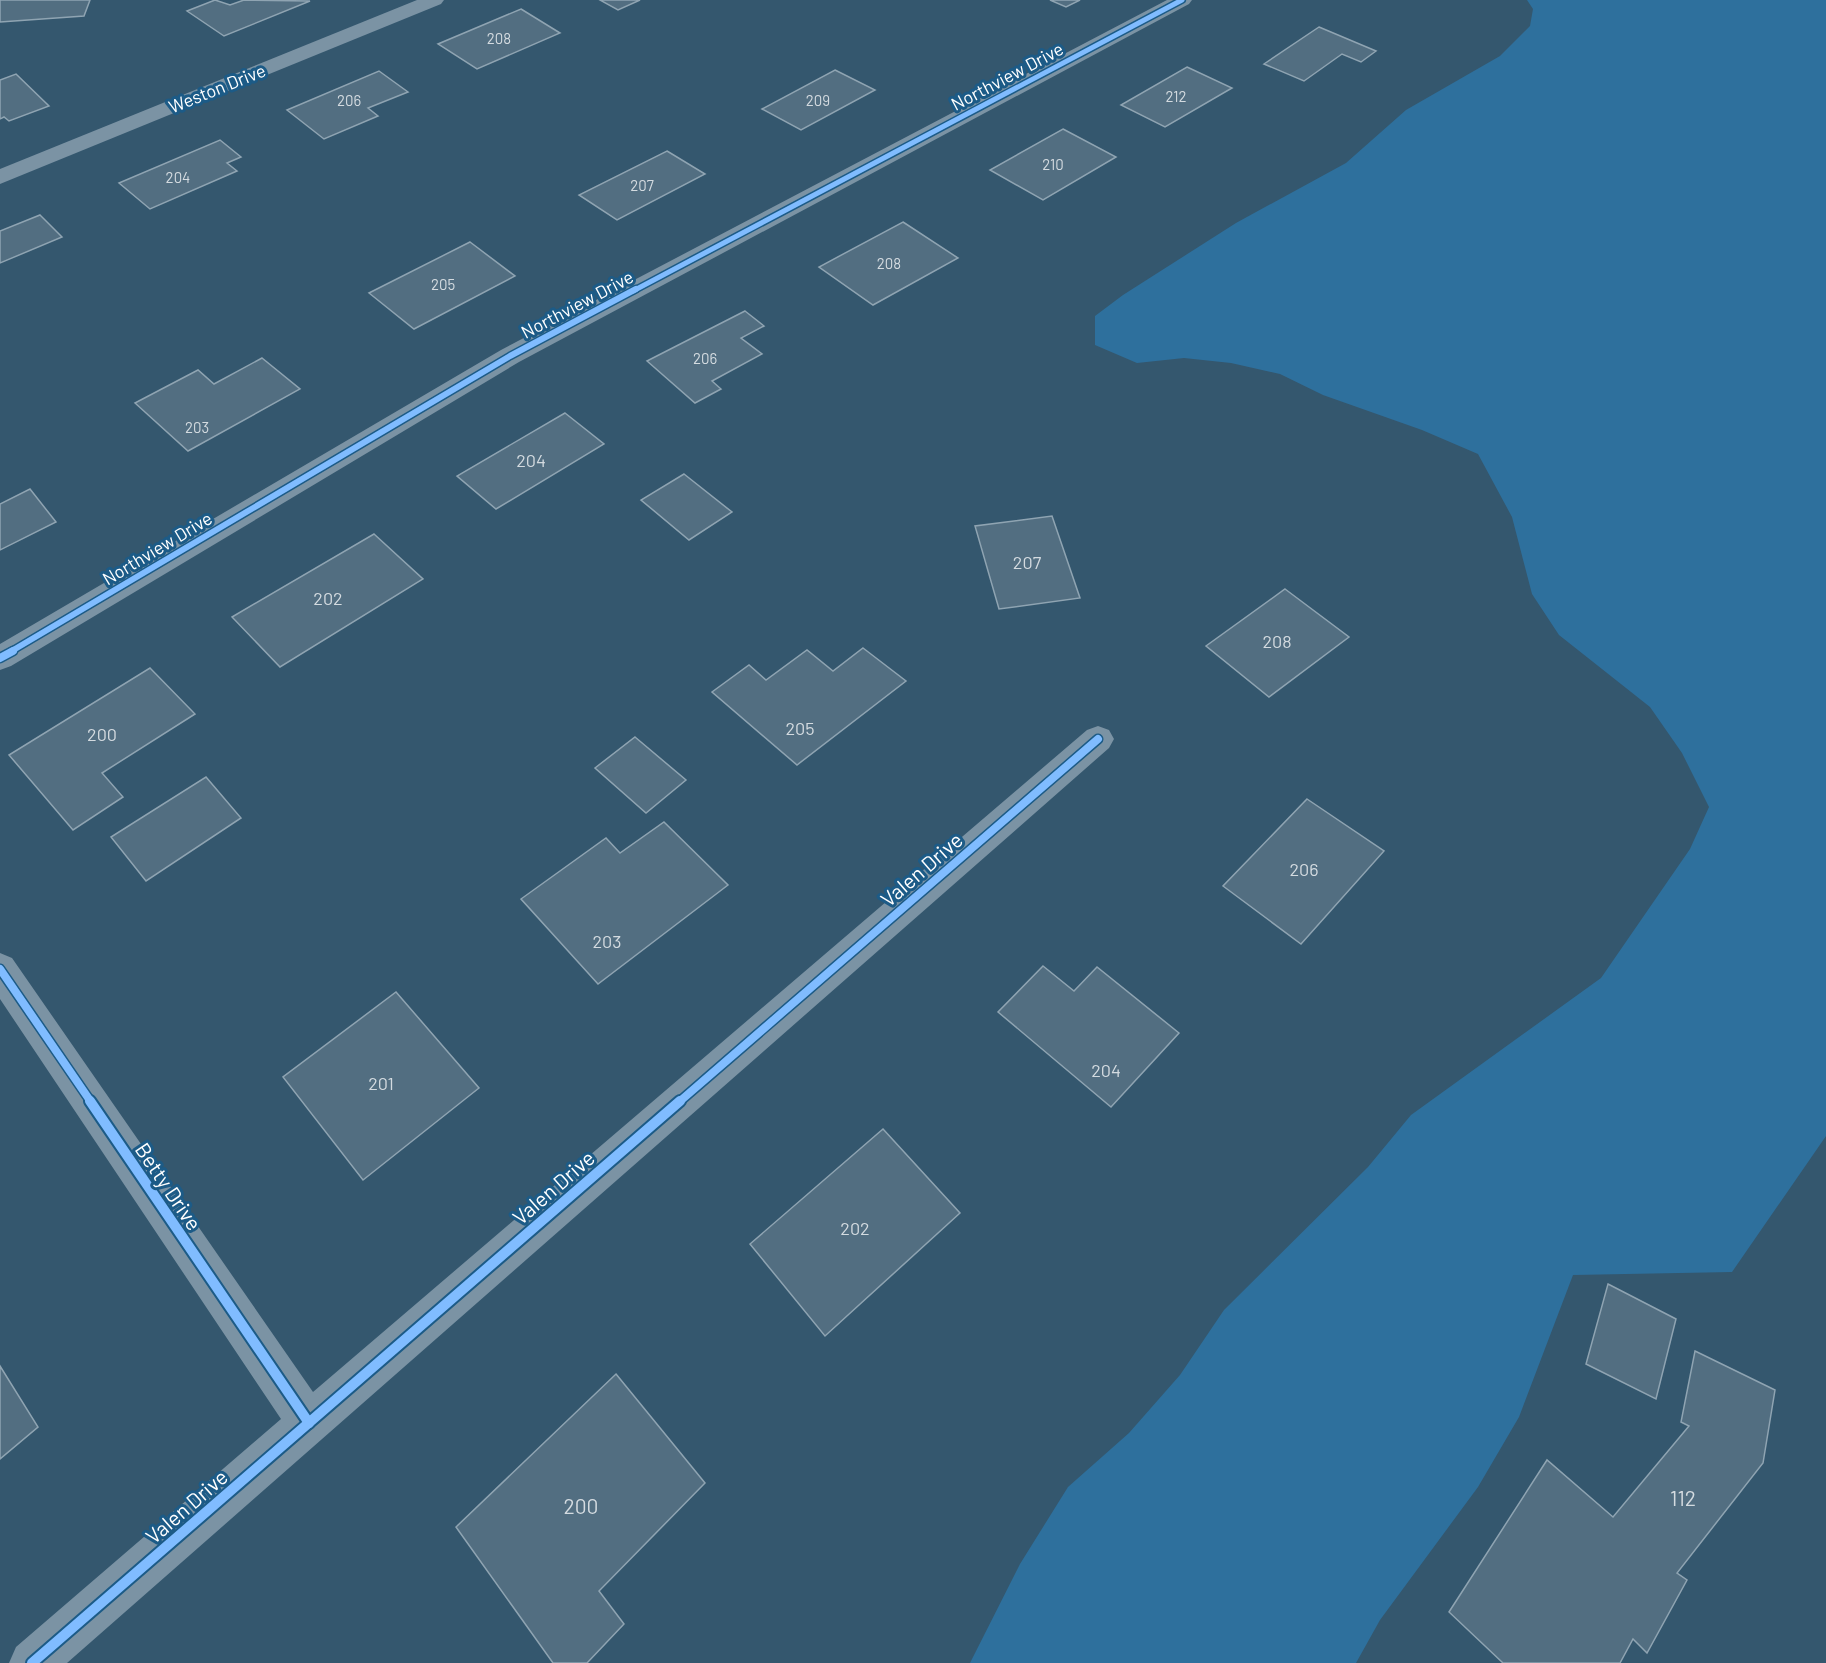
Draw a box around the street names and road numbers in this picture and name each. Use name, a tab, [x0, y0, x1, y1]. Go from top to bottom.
street label: Northview Drive	[947, 37, 1067, 115]
street label: Weston Drive	[165, 59, 269, 117]
street label: Northview Drive	[517, 265, 637, 343]
street label: Northview Drive	[98, 507, 216, 589]
street label: Valen Drive	[875, 827, 967, 911]
street label: Betty Drive	[131, 1137, 207, 1235]
street label: Valen Drive	[507, 1145, 599, 1229]
street label: Valen Drive	[140, 1464, 232, 1548]

